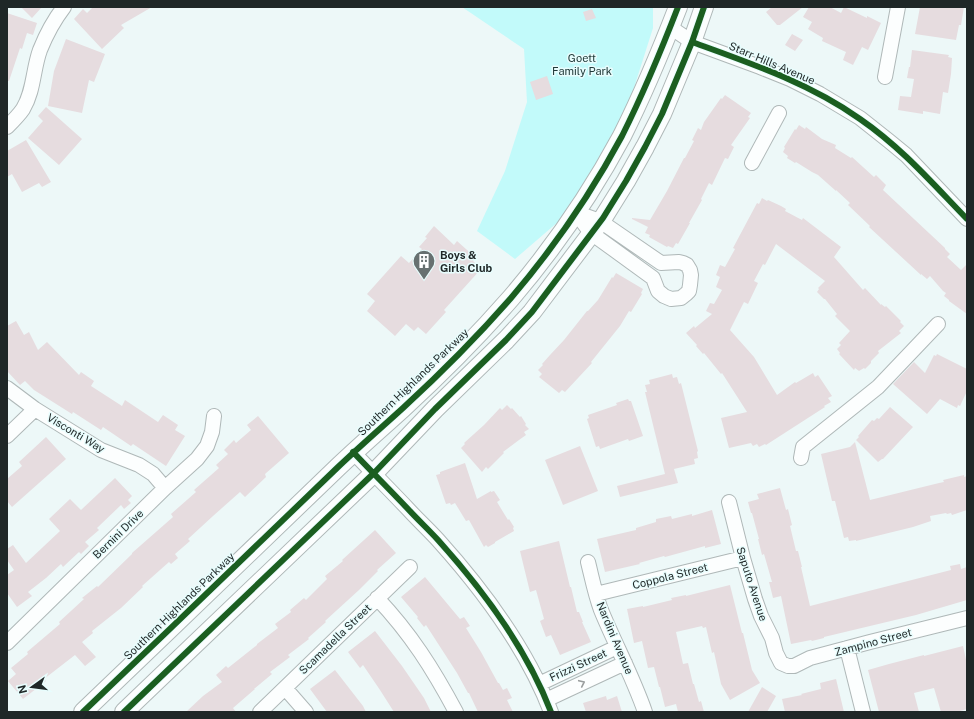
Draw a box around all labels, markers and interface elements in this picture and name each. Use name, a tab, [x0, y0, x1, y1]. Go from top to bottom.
street label: Starr Hills Avenue	[727, 39, 817, 87]
park label: Goett Family Park	[552, 52, 612, 77]
building icon: Boys & Girls Club	[411, 248, 437, 281]
place label: Boys & Girls Club	[440, 249, 493, 274]
street label: Southern Highlands Parkway	[355, 326, 471, 438]
street label: Visconti Way	[45, 411, 107, 455]
street label: Bernini Drive	[90, 507, 146, 561]
street label: Saputo Avenue	[734, 545, 770, 623]
street label: Southern Highlands Parkway	[121, 550, 237, 662]
street label: Coppola Street	[631, 561, 709, 591]
street label: Nardini Avenue	[594, 600, 636, 676]
street label: Scamadella Street	[297, 602, 373, 676]
street label: Zampino Street	[833, 626, 913, 658]
street label: Frizzi Street	[547, 647, 609, 683]
north arrow	[12, 667, 52, 707]
one-way arrow	[577, 680, 585, 688]
text: N	[15, 684, 29, 695]

